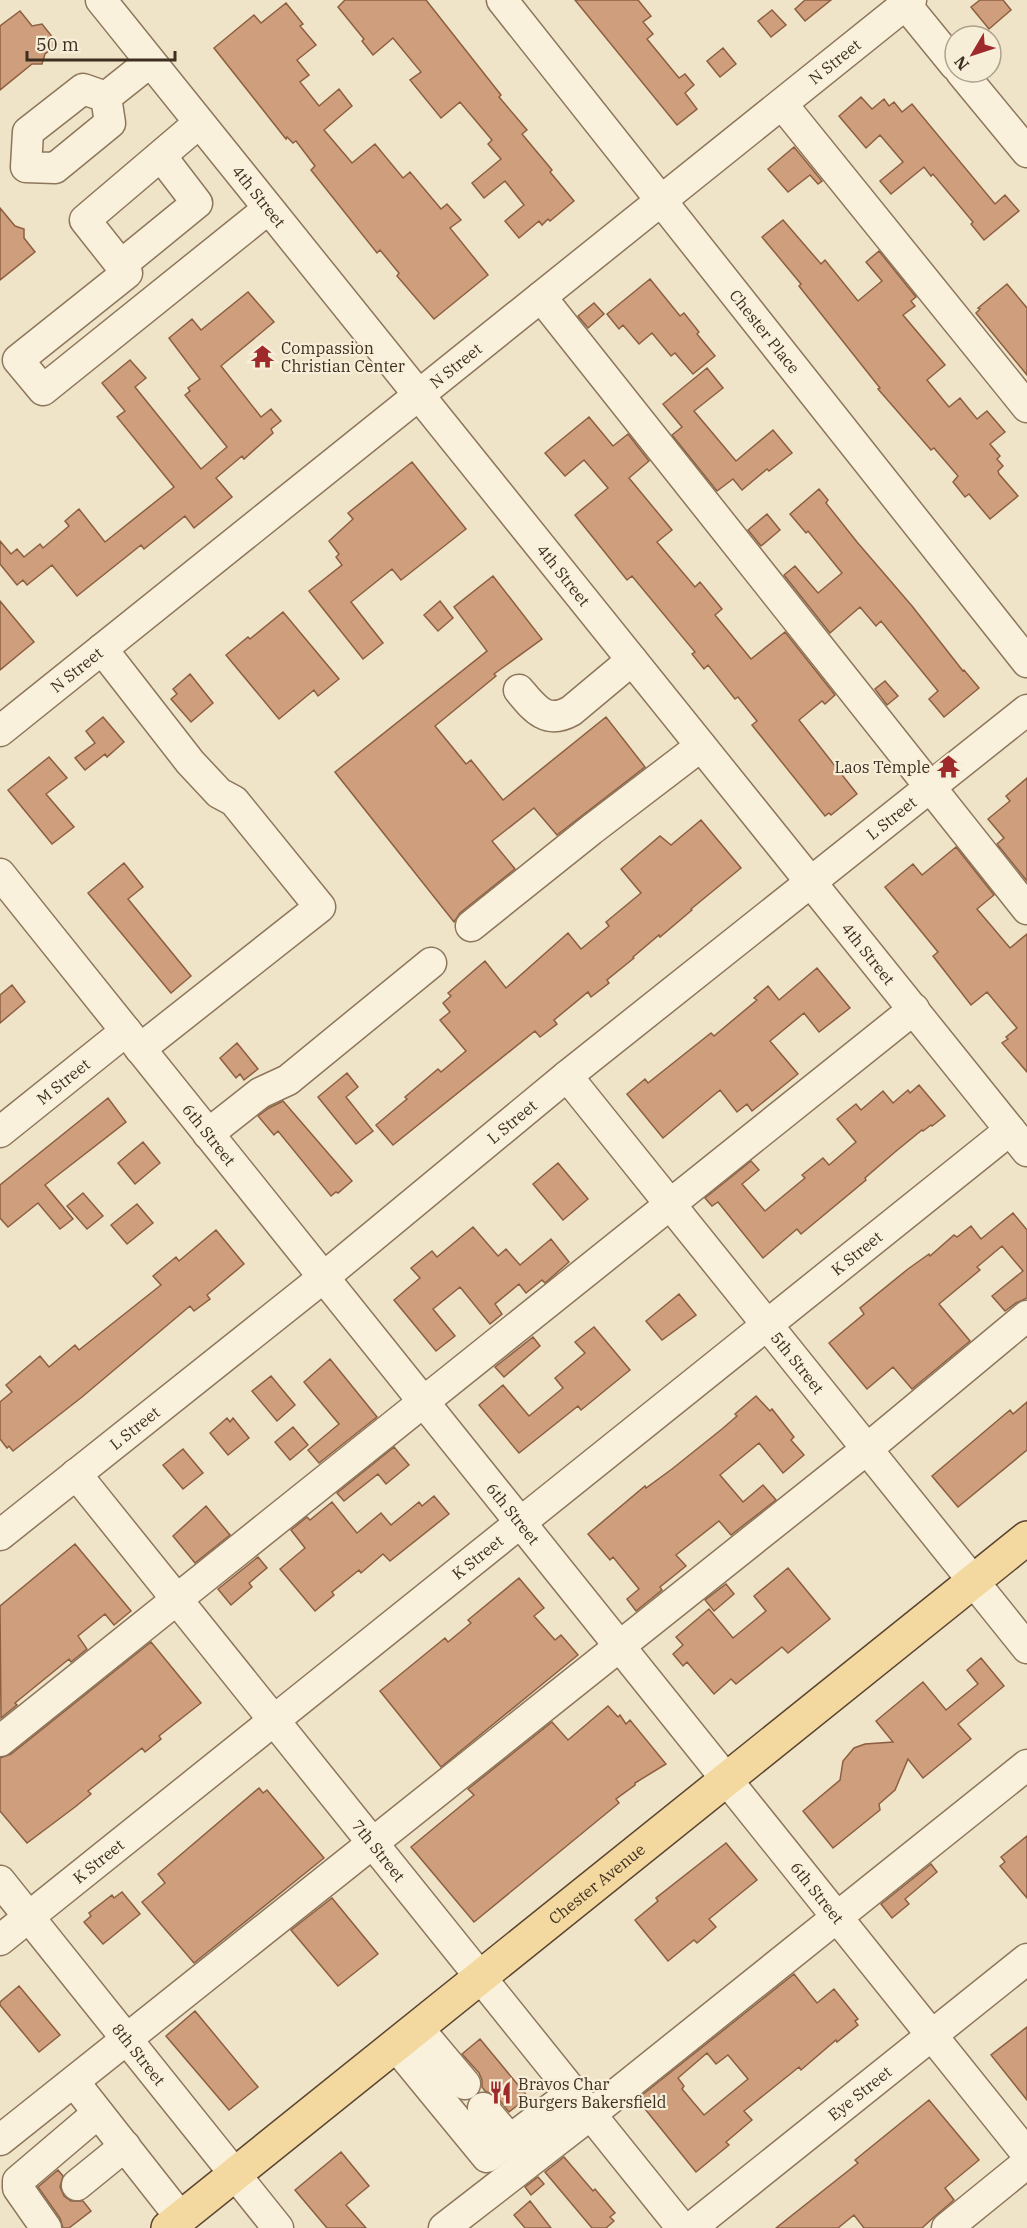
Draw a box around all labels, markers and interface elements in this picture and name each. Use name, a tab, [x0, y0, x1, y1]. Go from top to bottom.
scale bar	[27, 24, 176, 62]
north arrow	[943, 24, 1003, 84]
text: 50 m	[36, 33, 79, 56]
street label: N Street	[804, 34, 865, 88]
text: N	[950, 52, 973, 75]
street label: 4th Street	[228, 161, 290, 232]
street label: Chester Place	[725, 285, 804, 378]
place label: Compassion Christian Center	[281, 338, 405, 376]
street label: N Street	[425, 338, 486, 392]
temple icon: Compassion Christian Center	[250, 344, 276, 370]
street label: 4th Street	[533, 540, 595, 610]
street label: N Street	[46, 643, 107, 697]
temple icon: Laos Temple	[935, 754, 961, 780]
place label: Laos Temple	[834, 757, 930, 777]
street label: L Street	[862, 792, 921, 844]
street label: 4th Street	[837, 919, 899, 989]
street label: M Street	[33, 1054, 94, 1109]
street label: L Street	[483, 1095, 541, 1148]
street label: 6th Street	[178, 1099, 240, 1170]
street label: K Street	[827, 1226, 887, 1280]
street label: 5th Street	[767, 1328, 829, 1398]
street label: L Street	[106, 1402, 164, 1454]
street label: 6th Street	[482, 1478, 544, 1549]
street label: K Street	[448, 1530, 507, 1584]
street label: 7th Street	[348, 1815, 410, 1886]
street label: K Street	[69, 1834, 128, 1888]
street label: Chester Avenue	[545, 1839, 649, 1928]
street label: 6th Street	[786, 1858, 848, 1928]
street label: 8th Street	[108, 2019, 170, 2090]
street label: Eye Street	[824, 2061, 896, 2125]
place label: Bravos Char Burgers Bakersfield	[518, 2074, 667, 2112]
restaurant icon: Bravos Char Burgers Bakersfield	[487, 2080, 513, 2106]

